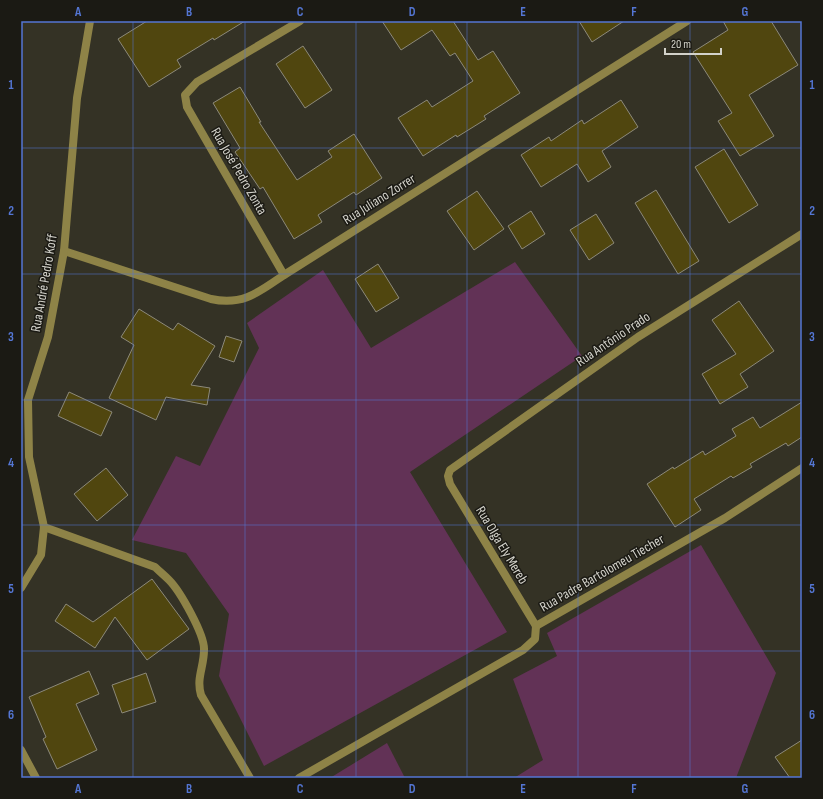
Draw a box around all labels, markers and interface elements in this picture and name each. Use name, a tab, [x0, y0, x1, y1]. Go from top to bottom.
text: A	[74, 4, 82, 20]
text: B	[186, 4, 192, 20]
text: C	[297, 4, 304, 20]
text: D	[409, 4, 416, 20]
text: E	[520, 4, 526, 20]
text: F	[631, 4, 637, 20]
text: G	[742, 4, 749, 20]
scale bar	[665, 30, 721, 56]
text: 20 m	[671, 37, 691, 52]
text: 1	[8, 77, 14, 93]
text: 1	[809, 77, 815, 93]
street label: Rua José Pedro Zonta	[207, 124, 271, 218]
street label: Rua Juliano Zorrer	[340, 170, 418, 228]
text: 2	[8, 203, 14, 219]
text: 2	[809, 203, 815, 219]
street label: Rua André Pedro Koff	[27, 232, 61, 333]
street label: Rua Antônio Prado	[573, 308, 653, 370]
text: 3	[8, 329, 14, 345]
text: 3	[809, 329, 815, 345]
text: 4	[8, 455, 14, 471]
text: 4	[809, 455, 815, 471]
street label: Rua Olga Ely Mereb	[472, 503, 532, 587]
street label: Rua Padre Bartolomeu Tiecher	[537, 530, 667, 616]
text: 5	[8, 581, 14, 597]
text: 5	[809, 581, 815, 597]
text: 6	[8, 707, 14, 723]
text: 6	[809, 707, 815, 723]
text: A	[74, 781, 82, 797]
text: B	[186, 781, 192, 797]
text: C	[297, 781, 304, 797]
text: D	[409, 781, 416, 797]
text: E	[520, 781, 526, 797]
text: F	[631, 781, 637, 797]
text: G	[742, 781, 749, 797]

